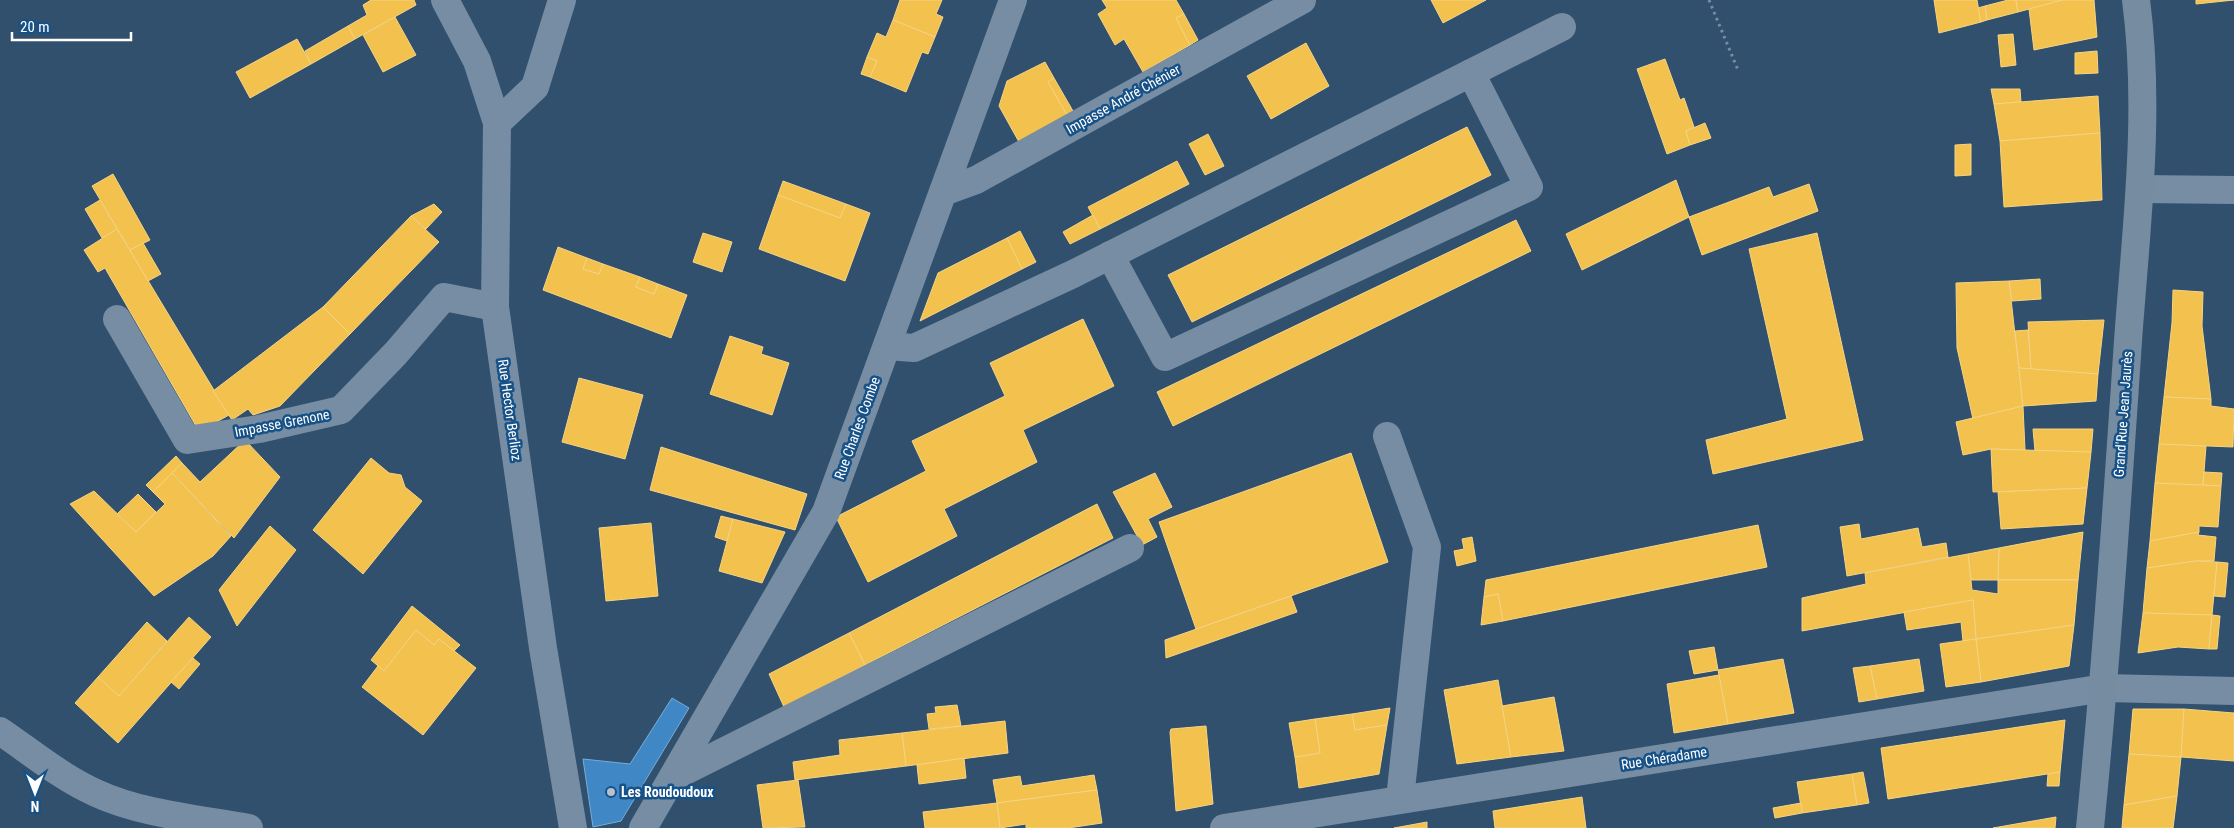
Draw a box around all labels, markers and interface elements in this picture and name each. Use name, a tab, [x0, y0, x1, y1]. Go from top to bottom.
scale bar	[12, 10, 131, 42]
text: 20 m	[20, 18, 50, 36]
street label: Impasse André Chénier	[1063, 61, 1183, 137]
street label: Grand'Rue Jean Jaurès	[2111, 350, 2135, 478]
street label: Rue Hector Berlioz	[495, 358, 525, 462]
street label: Rue Charles Combe	[831, 374, 883, 481]
street label: Impasse Grenone	[233, 406, 331, 440]
street label: Rue Chéradame	[1620, 743, 1708, 773]
north arrow	[10, 768, 60, 818]
place label: Les Roudoudoux	[621, 784, 714, 800]
marker: Les Roudoudoux	[605, 786, 617, 798]
text: N	[31, 798, 39, 814]

